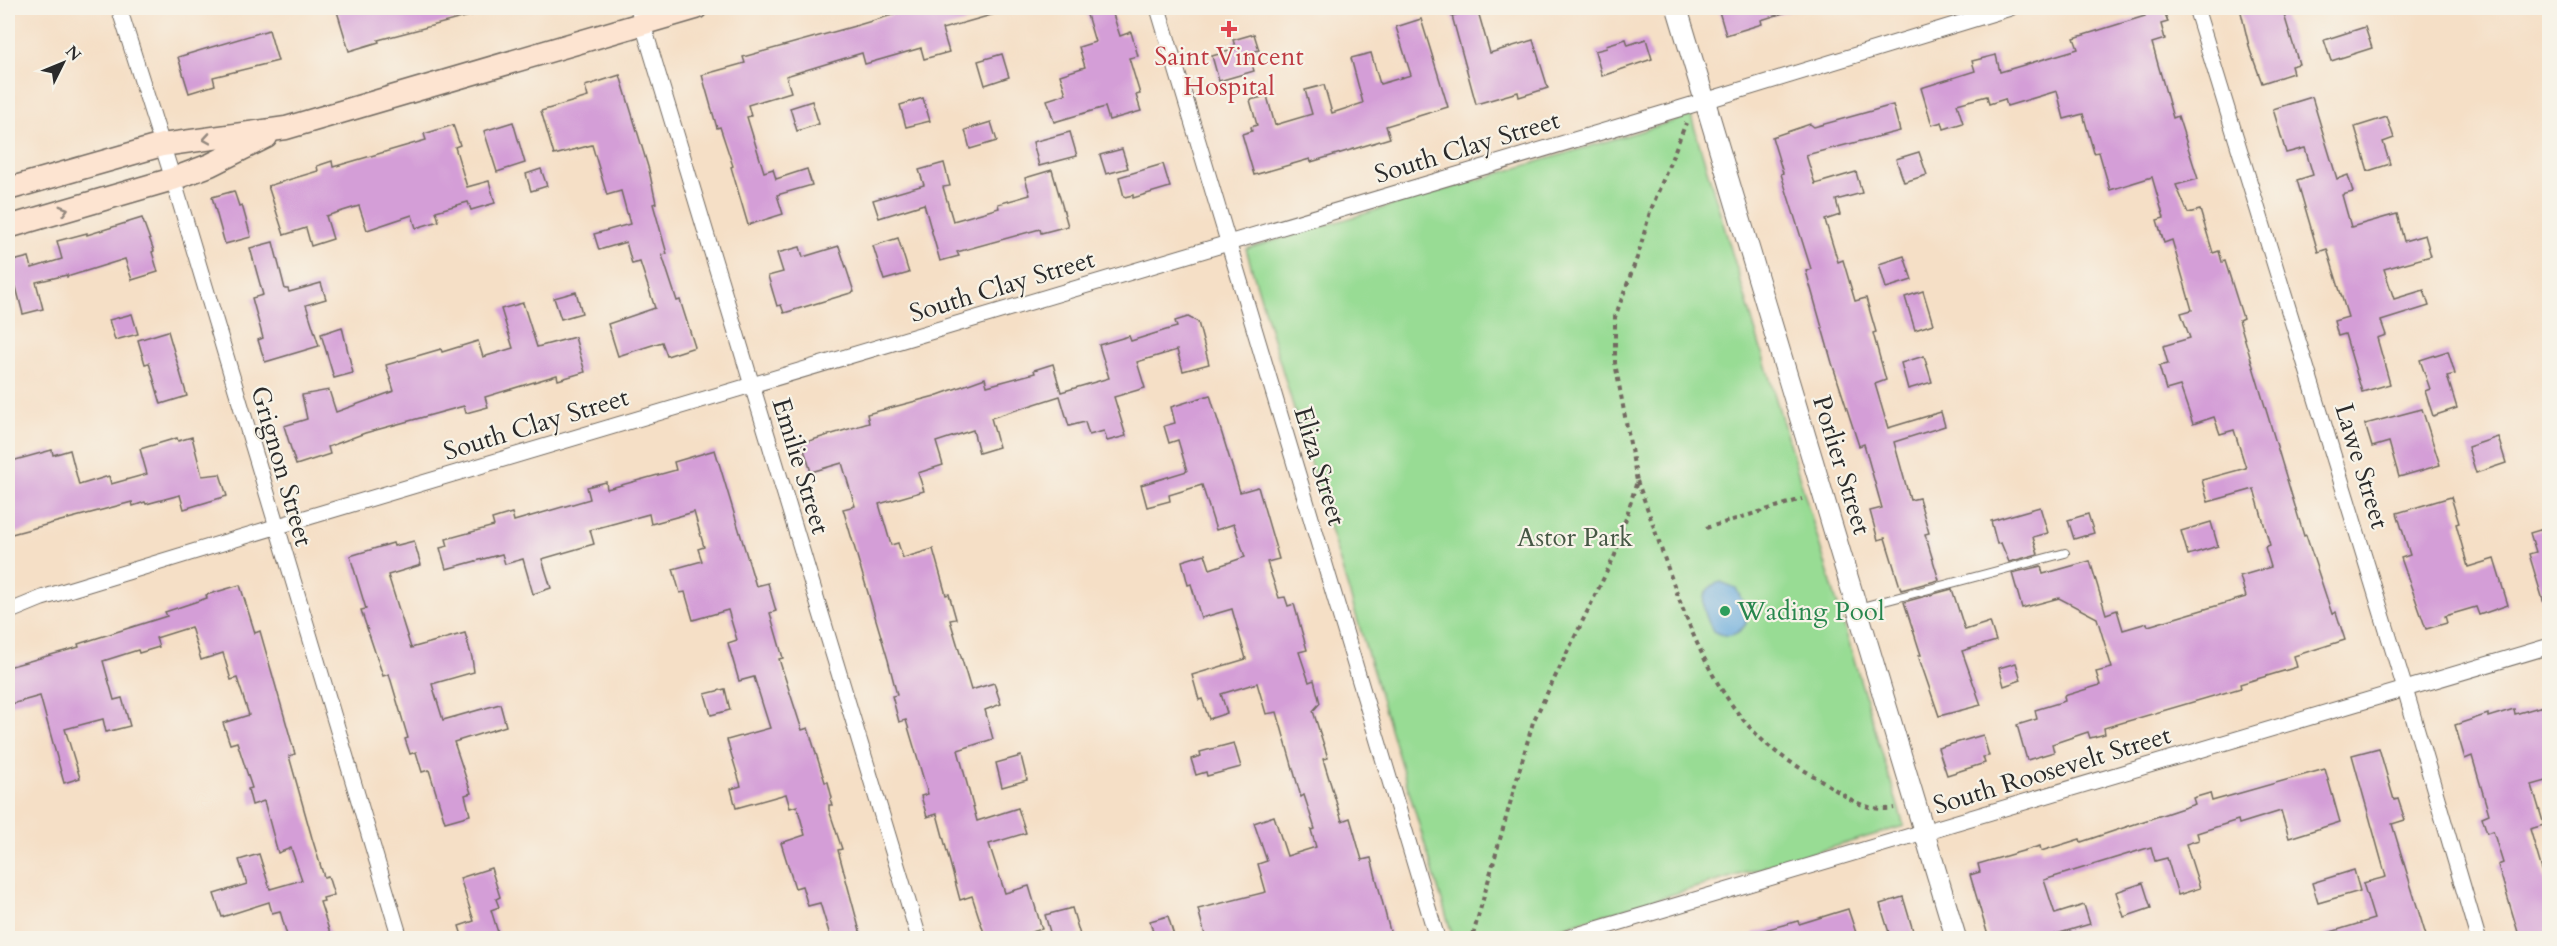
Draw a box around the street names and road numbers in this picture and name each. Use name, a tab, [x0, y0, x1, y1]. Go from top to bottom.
street label: South Clay Street	[1370, 102, 1564, 192]
street label: South Clay Street	[905, 241, 1099, 331]
street label: South Clay Street	[439, 379, 633, 469]
street label: Grignon Street	[242, 382, 322, 550]
street label: Porlier Street	[1804, 391, 1880, 539]
street label: Emilie Street	[764, 394, 838, 538]
street label: Lawe Street	[2326, 399, 2398, 533]
street label: Eliza Street	[1285, 402, 1355, 530]
street label: South Roosevelt Street	[1929, 717, 2175, 823]

